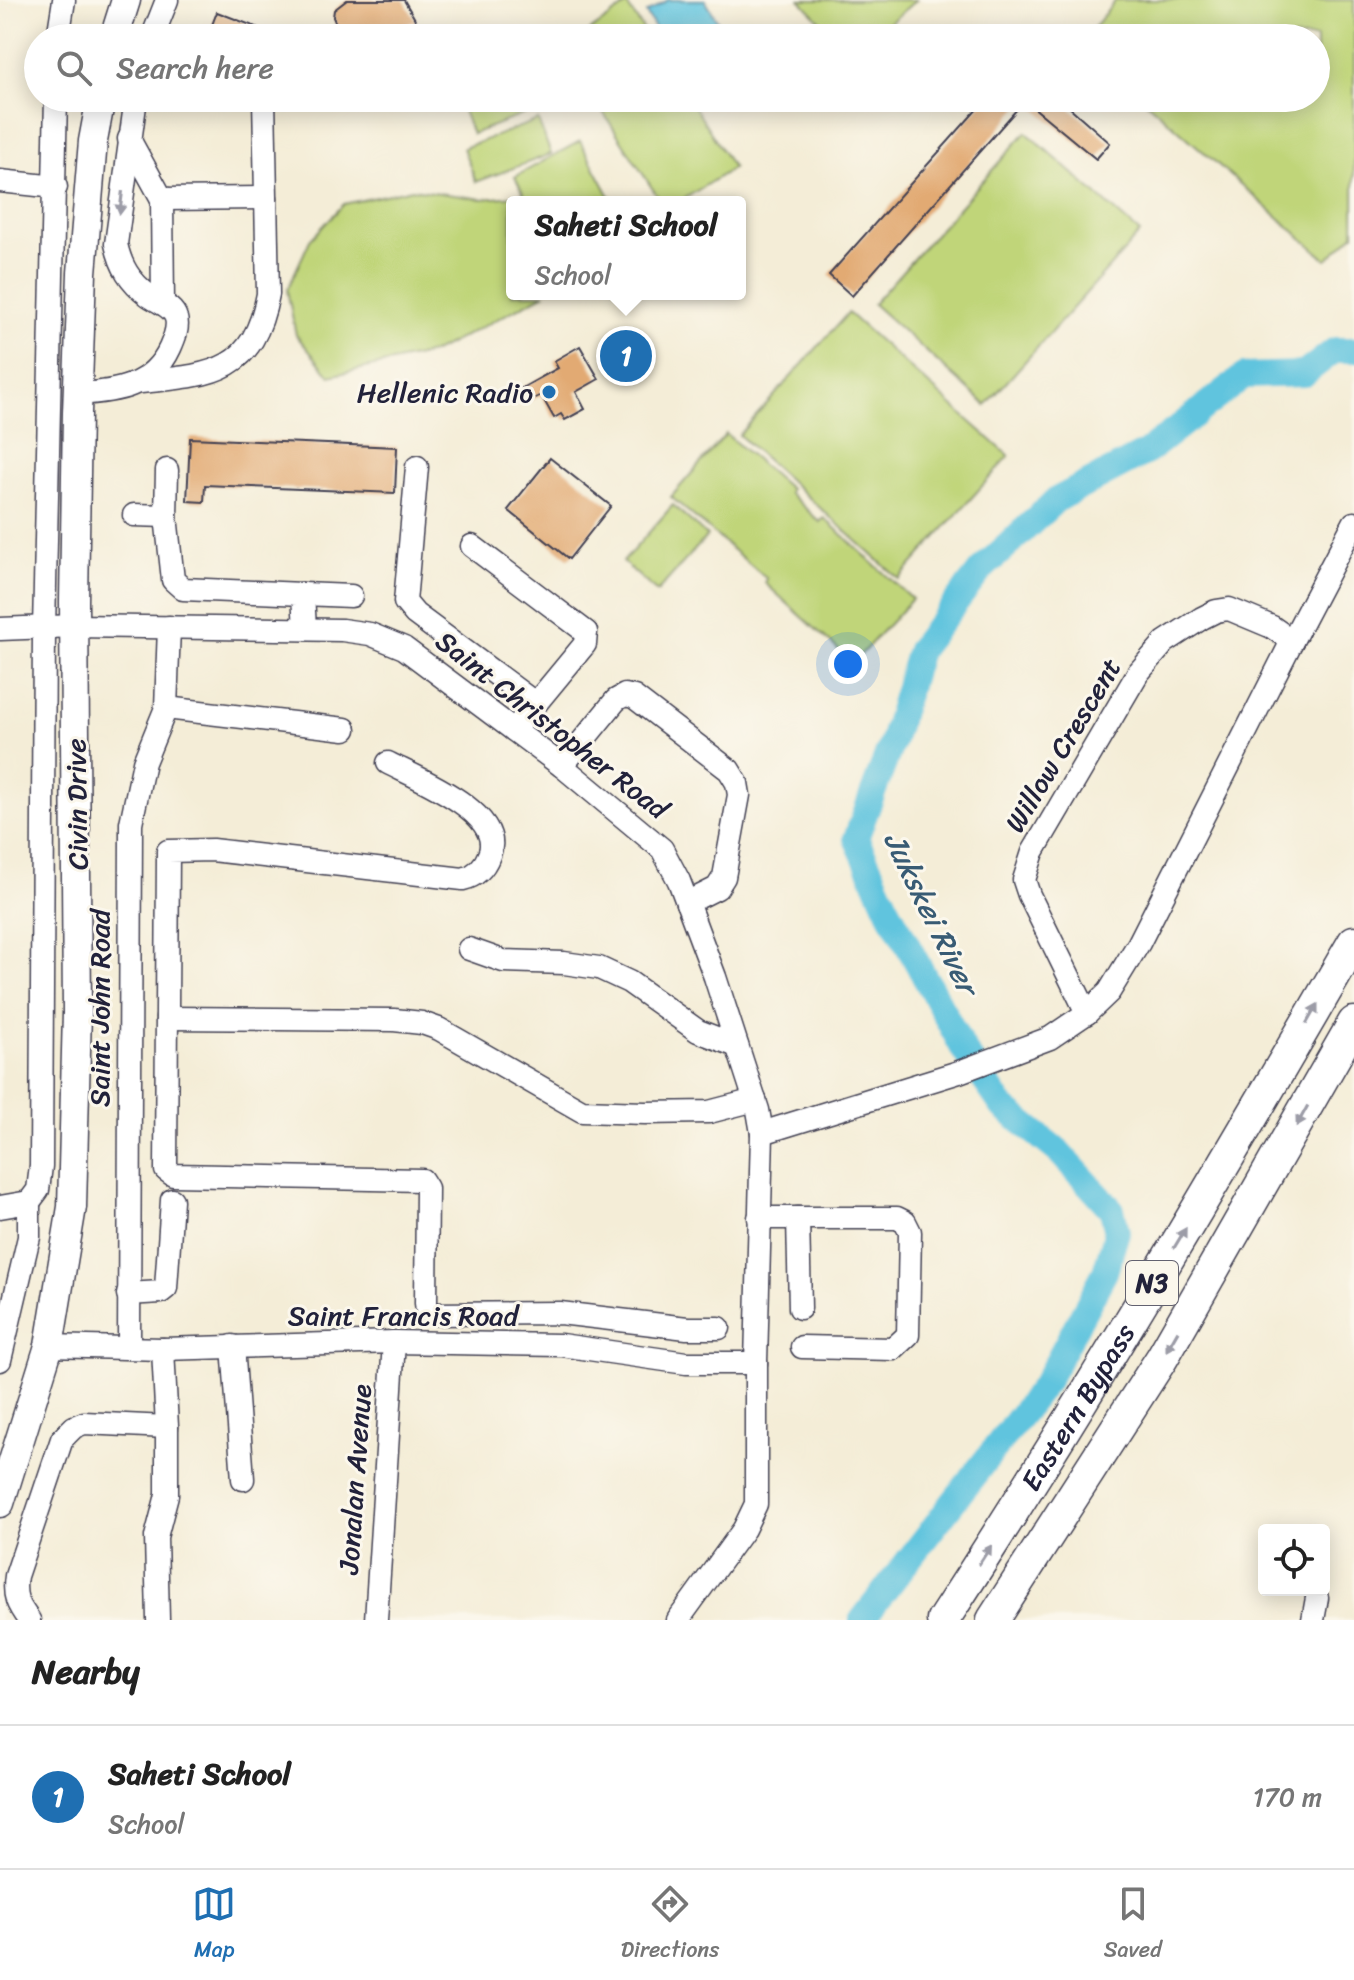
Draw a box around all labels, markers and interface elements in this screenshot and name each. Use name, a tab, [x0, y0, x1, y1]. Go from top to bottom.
search box	[24, 24, 1330, 112]
text: Search here	[116, 41, 274, 95]
icon: search	[52, 46, 96, 90]
one-way arrow	[114, 191, 127, 216]
popup	[506, 196, 746, 300]
text: Saheti School	[535, 198, 717, 252]
text: School	[535, 252, 611, 298]
pin: 1	[600, 326, 652, 386]
place label: Hellenic Radio	[357, 368, 533, 417]
marker: Hellenic Radio	[540, 383, 558, 401]
street label: Saint Christopher Road	[424, 618, 681, 834]
your location	[828, 644, 868, 684]
street label: Willow Crescent	[991, 648, 1135, 842]
street label: Civin Drive	[51, 738, 103, 870]
water label: Jukskei River	[868, 822, 996, 1009]
street label: Saint John Road	[75, 907, 124, 1107]
one-way arrow	[1305, 1003, 1319, 1025]
one-way arrow	[1295, 1105, 1309, 1127]
one-way arrow	[1173, 1227, 1187, 1249]
road number: N3	[1126, 1261, 1178, 1305]
street label: Saint Francis Road	[288, 1291, 520, 1340]
street label: Eastern Bypass	[1007, 1313, 1148, 1501]
one-way arrow	[1165, 1330, 1179, 1352]
street label: Jonalan Avenue	[324, 1382, 386, 1577]
map controls	[1258, 1524, 1330, 1596]
button: locate	[1258, 1524, 1330, 1596]
one-way arrow	[978, 1544, 993, 1565]
text: Nearby	[32, 1642, 140, 1702]
text: Saheti School	[108, 1747, 291, 1801]
text: 1	[52, 1774, 64, 1820]
text: 170 m	[1253, 1774, 1322, 1820]
text: School	[108, 1801, 185, 1847]
tab: Map	[192, 1882, 236, 1969]
tab: Directions	[621, 1882, 719, 1969]
tab: Saved	[1104, 1882, 1162, 1969]

